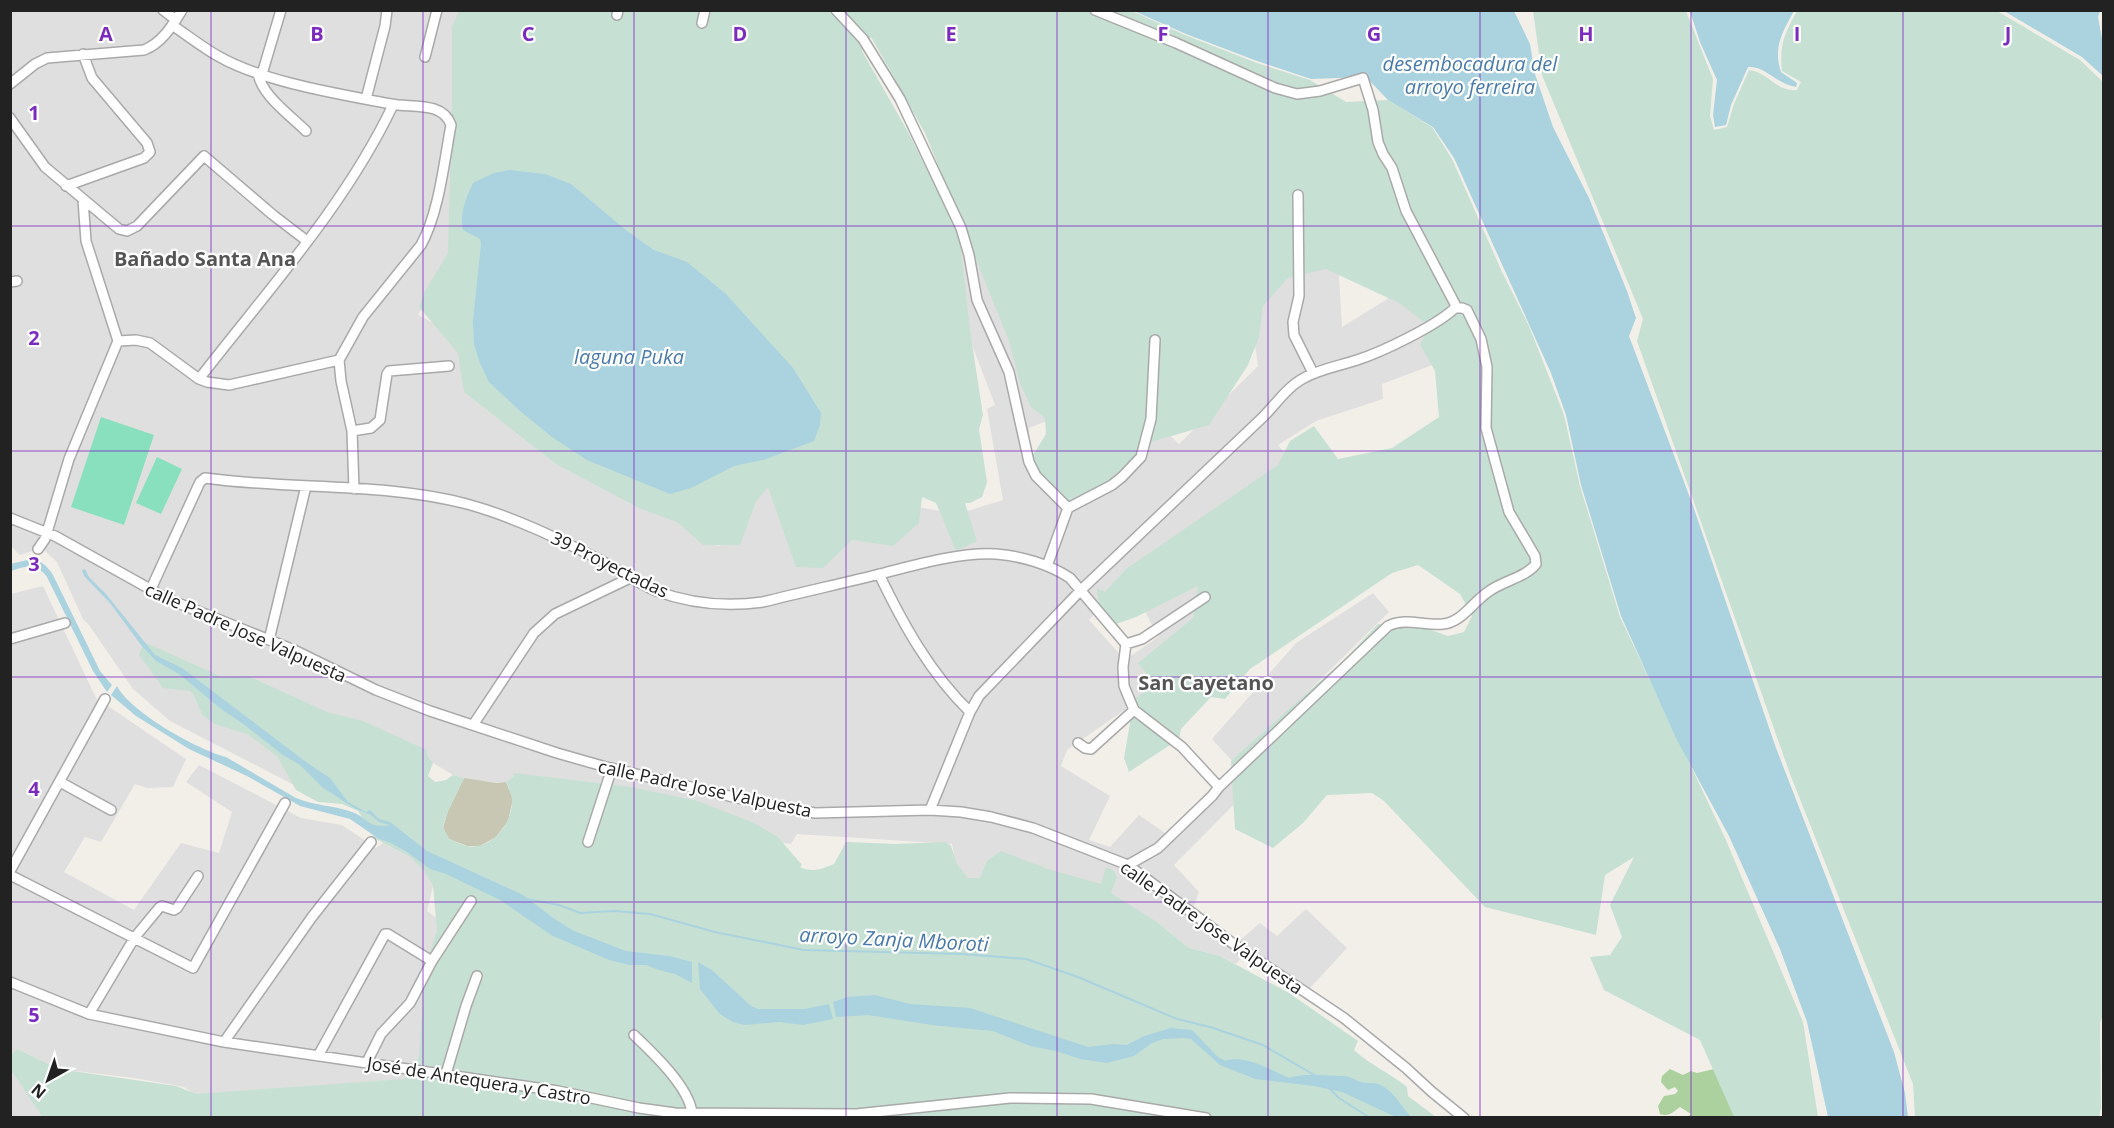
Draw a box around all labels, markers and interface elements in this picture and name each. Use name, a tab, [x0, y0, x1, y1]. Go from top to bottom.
text: A	[99, 20, 113, 47]
text: B	[310, 20, 324, 47]
text: C	[522, 20, 535, 47]
text: D	[733, 20, 747, 47]
text: E	[945, 20, 957, 47]
text: F	[1158, 20, 1168, 47]
text: G	[1367, 20, 1381, 47]
text: H	[1578, 20, 1594, 47]
text: I	[1794, 20, 1800, 47]
text: J	[2003, 20, 2011, 47]
water label: desembocadura del arroyo ferreira	[1383, 50, 1558, 100]
text: 1	[28, 99, 40, 126]
district label: Bañado Santa Ana	[114, 245, 296, 272]
text: 2	[28, 324, 40, 351]
water label: laguna Puka	[574, 343, 684, 370]
street label: 39 Proyectadas	[547, 525, 673, 603]
text: 3	[28, 550, 40, 577]
street label: calle Padre Jose Valpuesta	[142, 577, 350, 687]
district label: San Cayetano	[1138, 669, 1274, 696]
street label: calle Padre Jose Valpuesta	[596, 754, 814, 822]
text: 4	[28, 775, 40, 802]
street label: calle Padre Jose Valpuesta	[1116, 855, 1308, 999]
water label: arroyo Zanja Mboroti	[799, 921, 990, 957]
text: 5	[28, 1001, 40, 1028]
north arrow	[18, 1050, 78, 1110]
street label: José de Antequera y Castro	[363, 1050, 593, 1110]
text: N	[26, 1079, 50, 1104]

